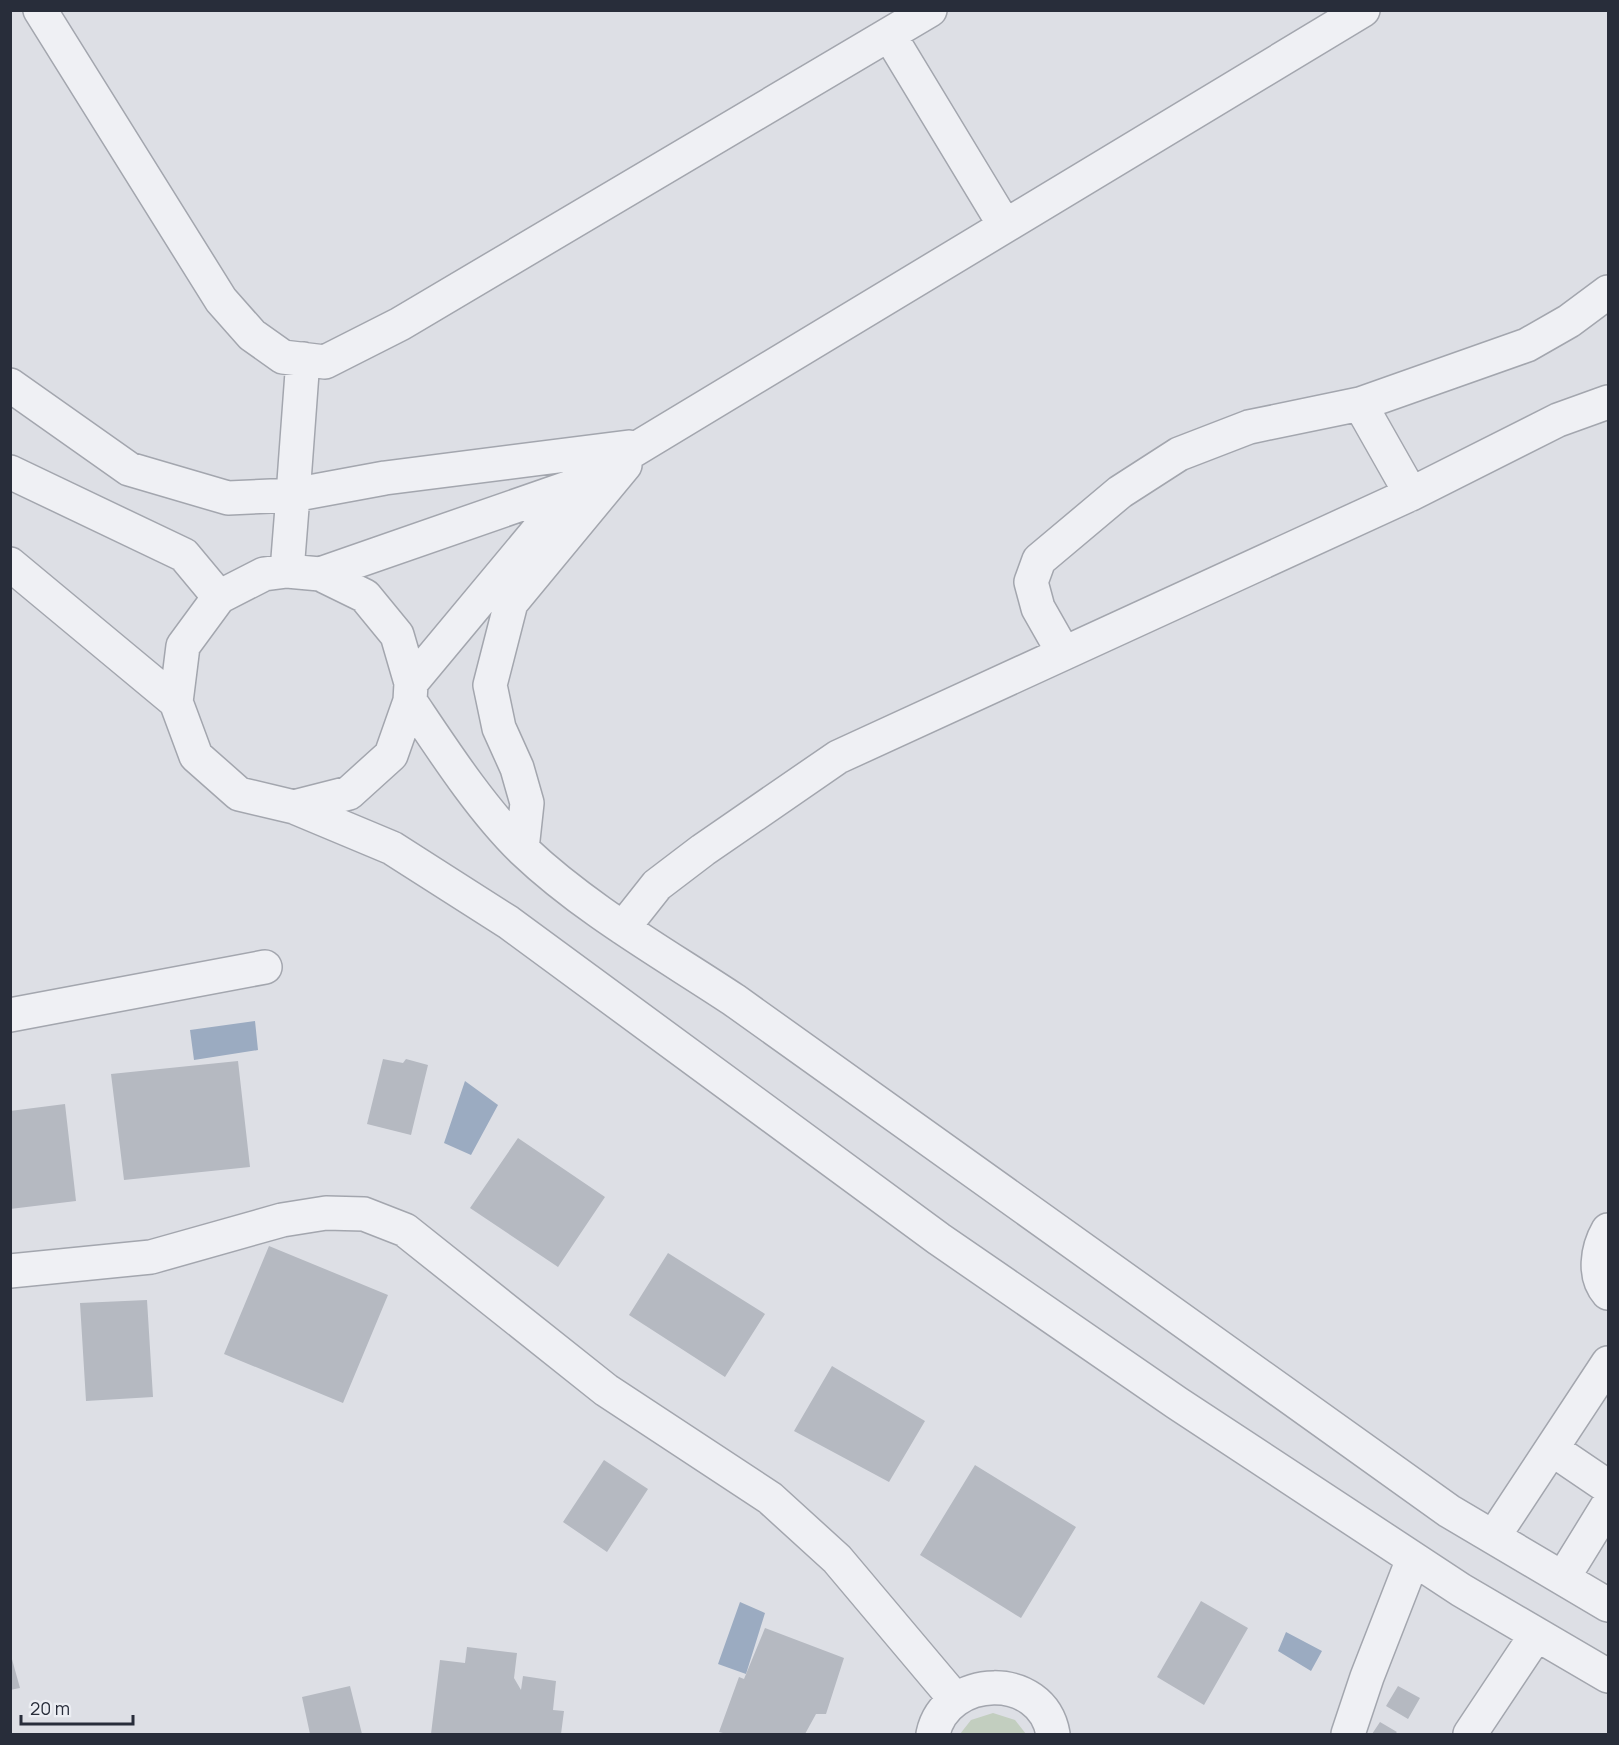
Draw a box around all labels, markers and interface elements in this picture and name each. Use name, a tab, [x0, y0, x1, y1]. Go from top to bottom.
scale bar	[21, 1688, 134, 1726]
text: 20 m	[30, 1696, 70, 1720]

